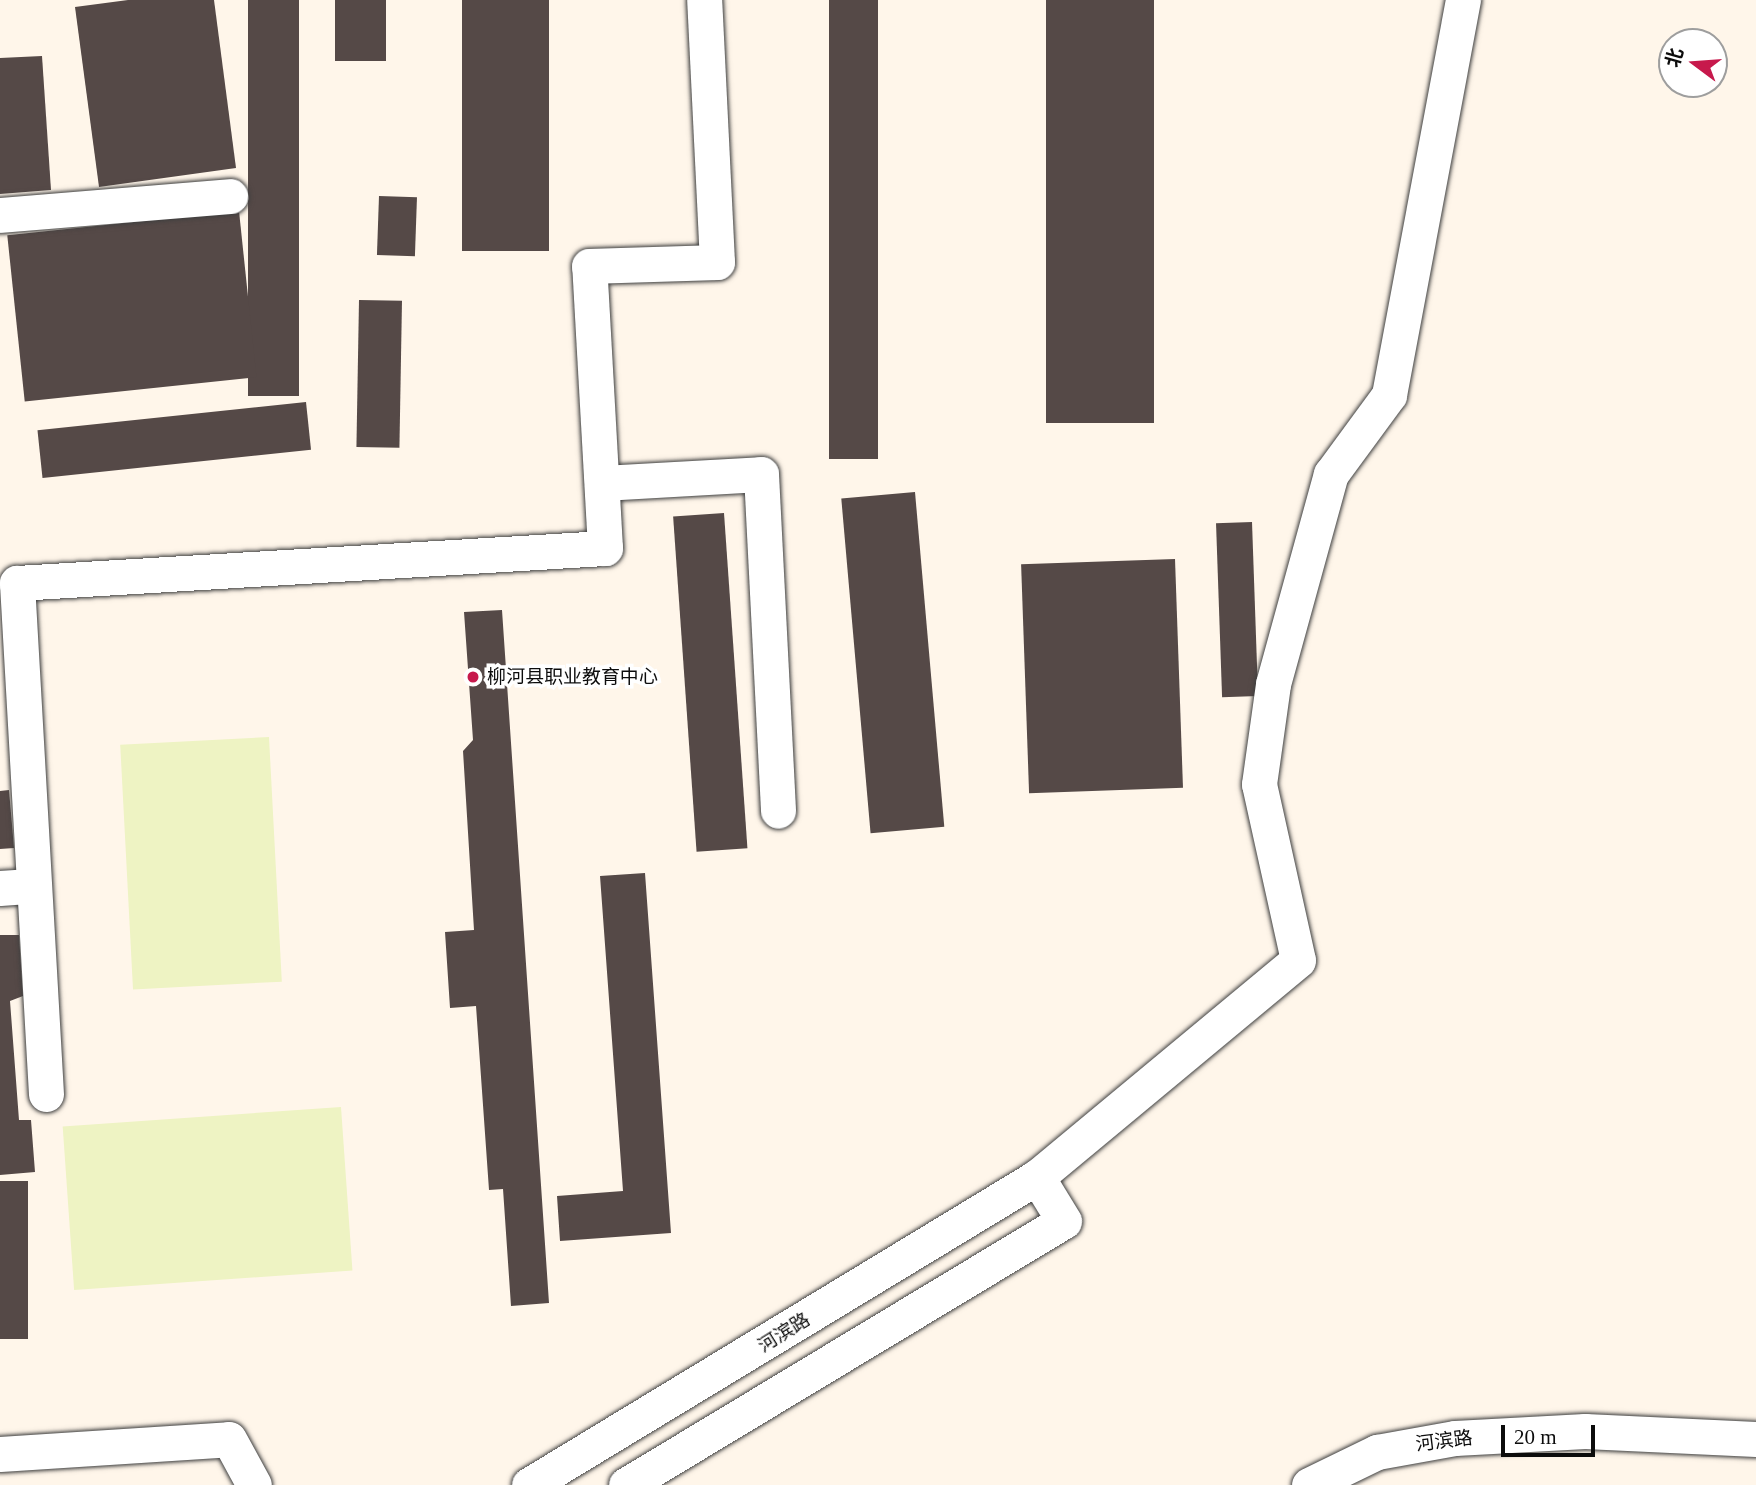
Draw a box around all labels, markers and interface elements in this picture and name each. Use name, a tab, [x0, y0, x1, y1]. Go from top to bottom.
north arrow	[1658, 28, 1728, 98]
text: 北	[1662, 46, 1687, 70]
place label: 柳河县职业教育中心	[487, 666, 658, 688]
marker: 柳河县职业教育中心	[465, 669, 481, 685]
street label: 河滨路	[754, 1308, 814, 1358]
scale bar	[1504, 1412, 1598, 1456]
text: 20 m	[1514, 1425, 1557, 1449]
street label: 河滨路	[1414, 1426, 1474, 1456]

